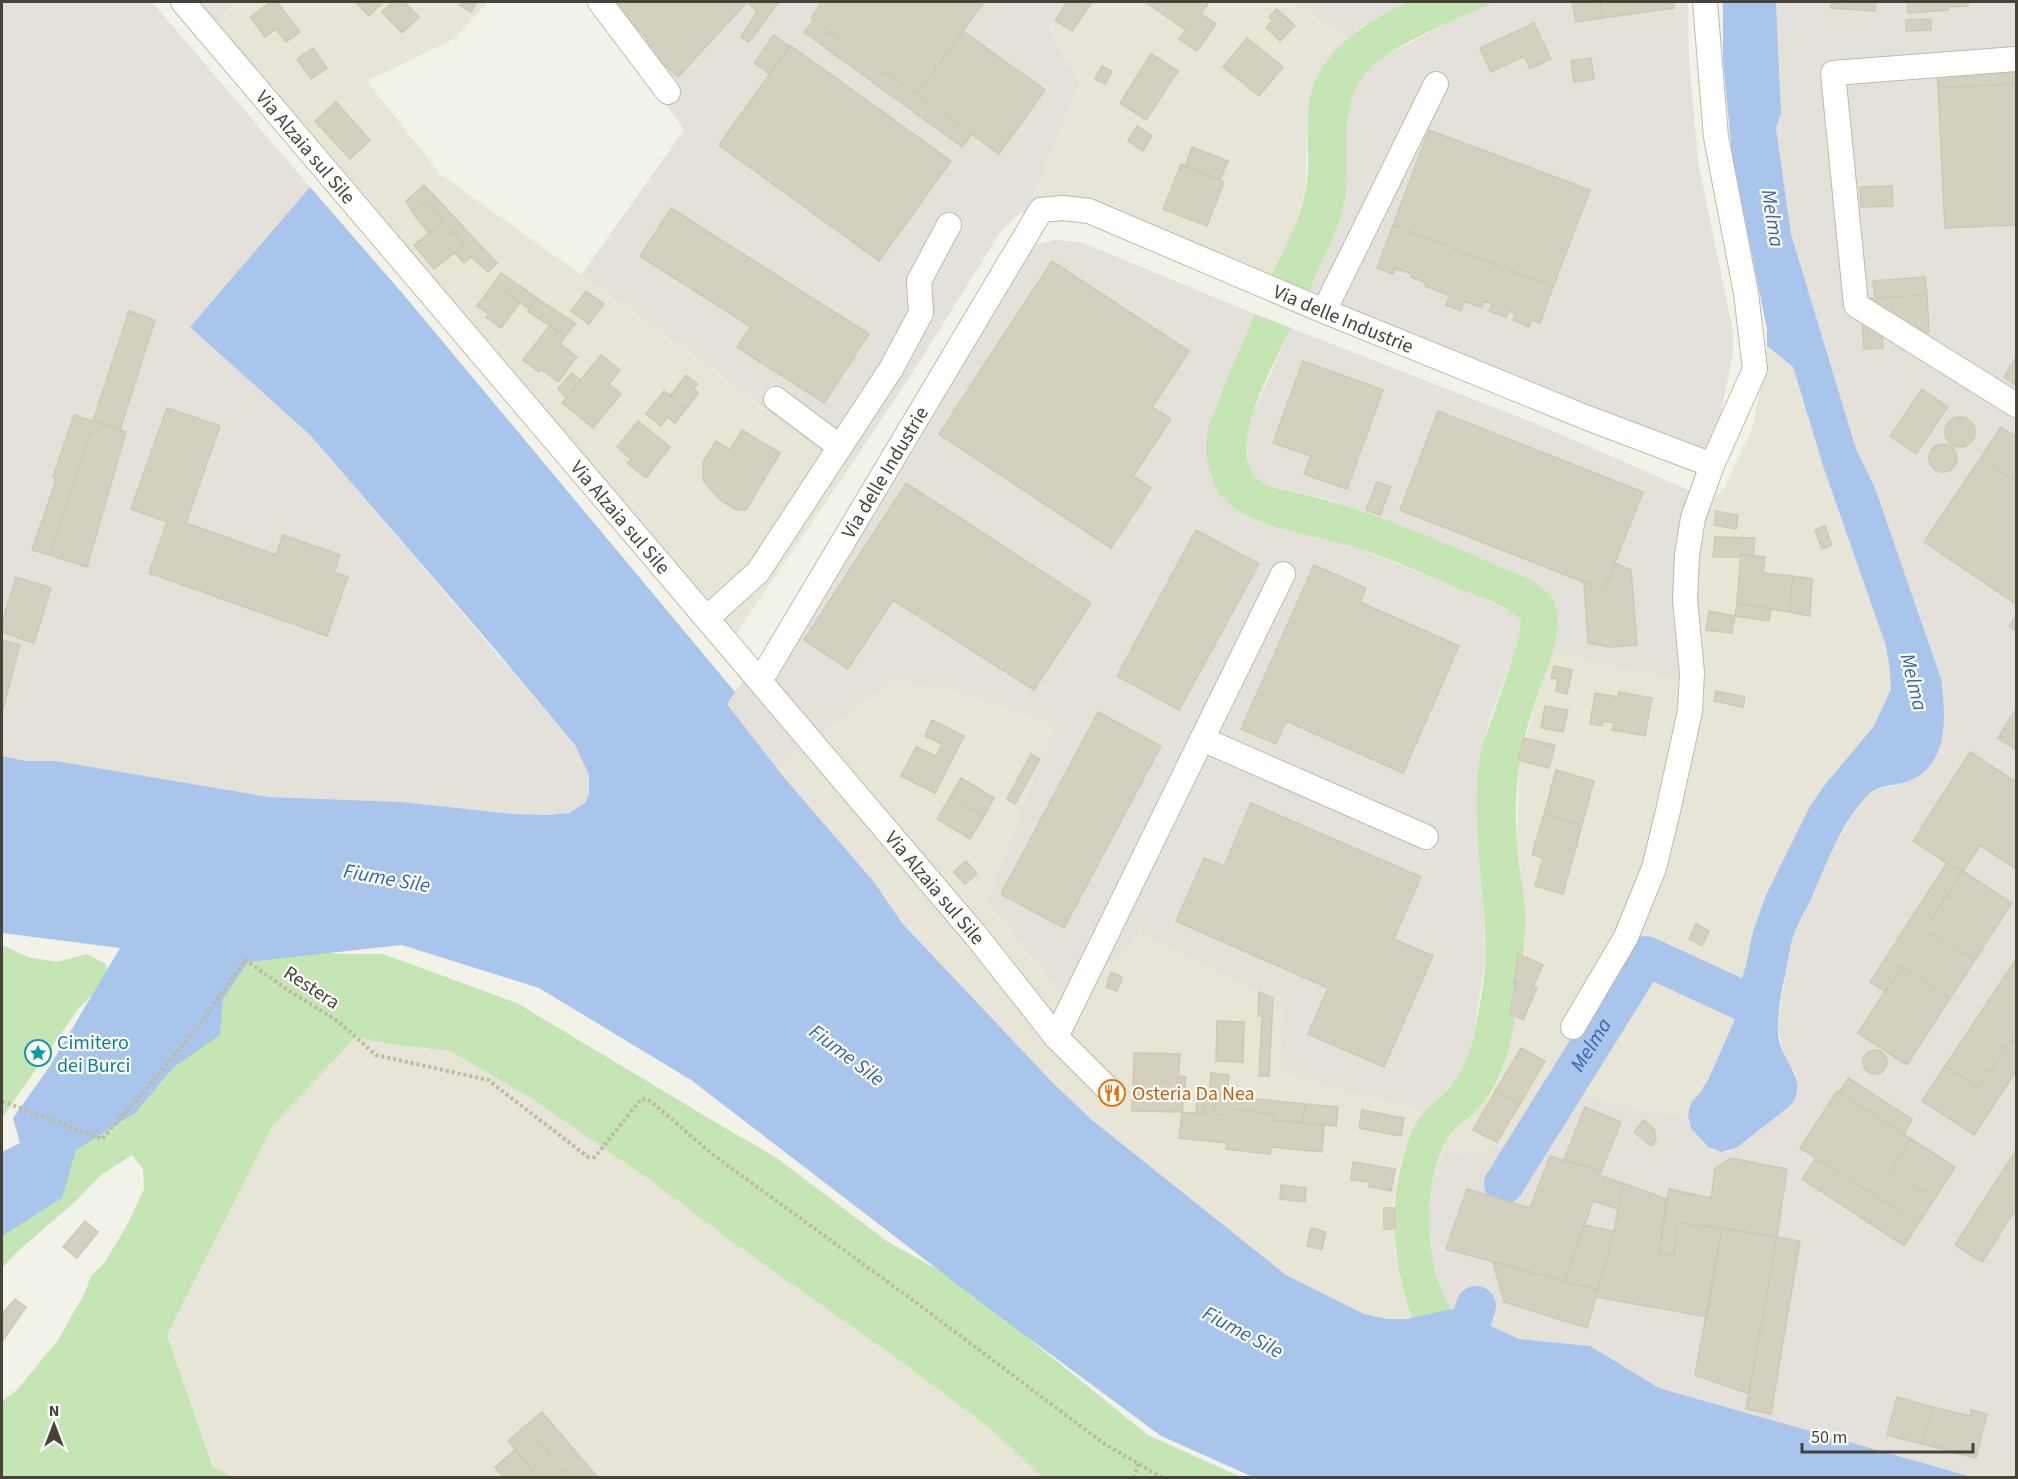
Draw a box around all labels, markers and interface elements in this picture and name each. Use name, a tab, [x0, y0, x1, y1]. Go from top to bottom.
street label: Via Alzaia sul Sile	[249, 84, 362, 211]
water label: Melma	[1754, 187, 1792, 249]
street label: Via delle Industrie	[1269, 278, 1417, 361]
street label: Via delle Industrie	[835, 401, 936, 544]
street label: Via Alzaia sul Sile	[563, 455, 676, 581]
water label: Melma	[1892, 650, 1936, 714]
street label: Via Alzaia sul Sile	[878, 825, 991, 951]
water label: Fiume Sile	[341, 856, 433, 900]
street label: Restera	[278, 959, 345, 1016]
water label: Melma	[1563, 1012, 1619, 1077]
water label: Fiume Sile	[803, 1017, 891, 1093]
place label: Cimitero dei Burci	[57, 1029, 130, 1080]
place icon: Cimitero dei Burci	[23, 1038, 53, 1068]
restaurant icon: Osteria Da Nea	[1097, 1078, 1127, 1108]
place label: Osteria Da Nea	[1132, 1080, 1255, 1108]
water label: Fiume Sile	[1197, 1298, 1289, 1366]
north arrow	[24, 1395, 84, 1455]
text: N	[49, 1400, 59, 1422]
scale bar	[1802, 1416, 1973, 1454]
text: 50 m	[1811, 1425, 1847, 1450]

